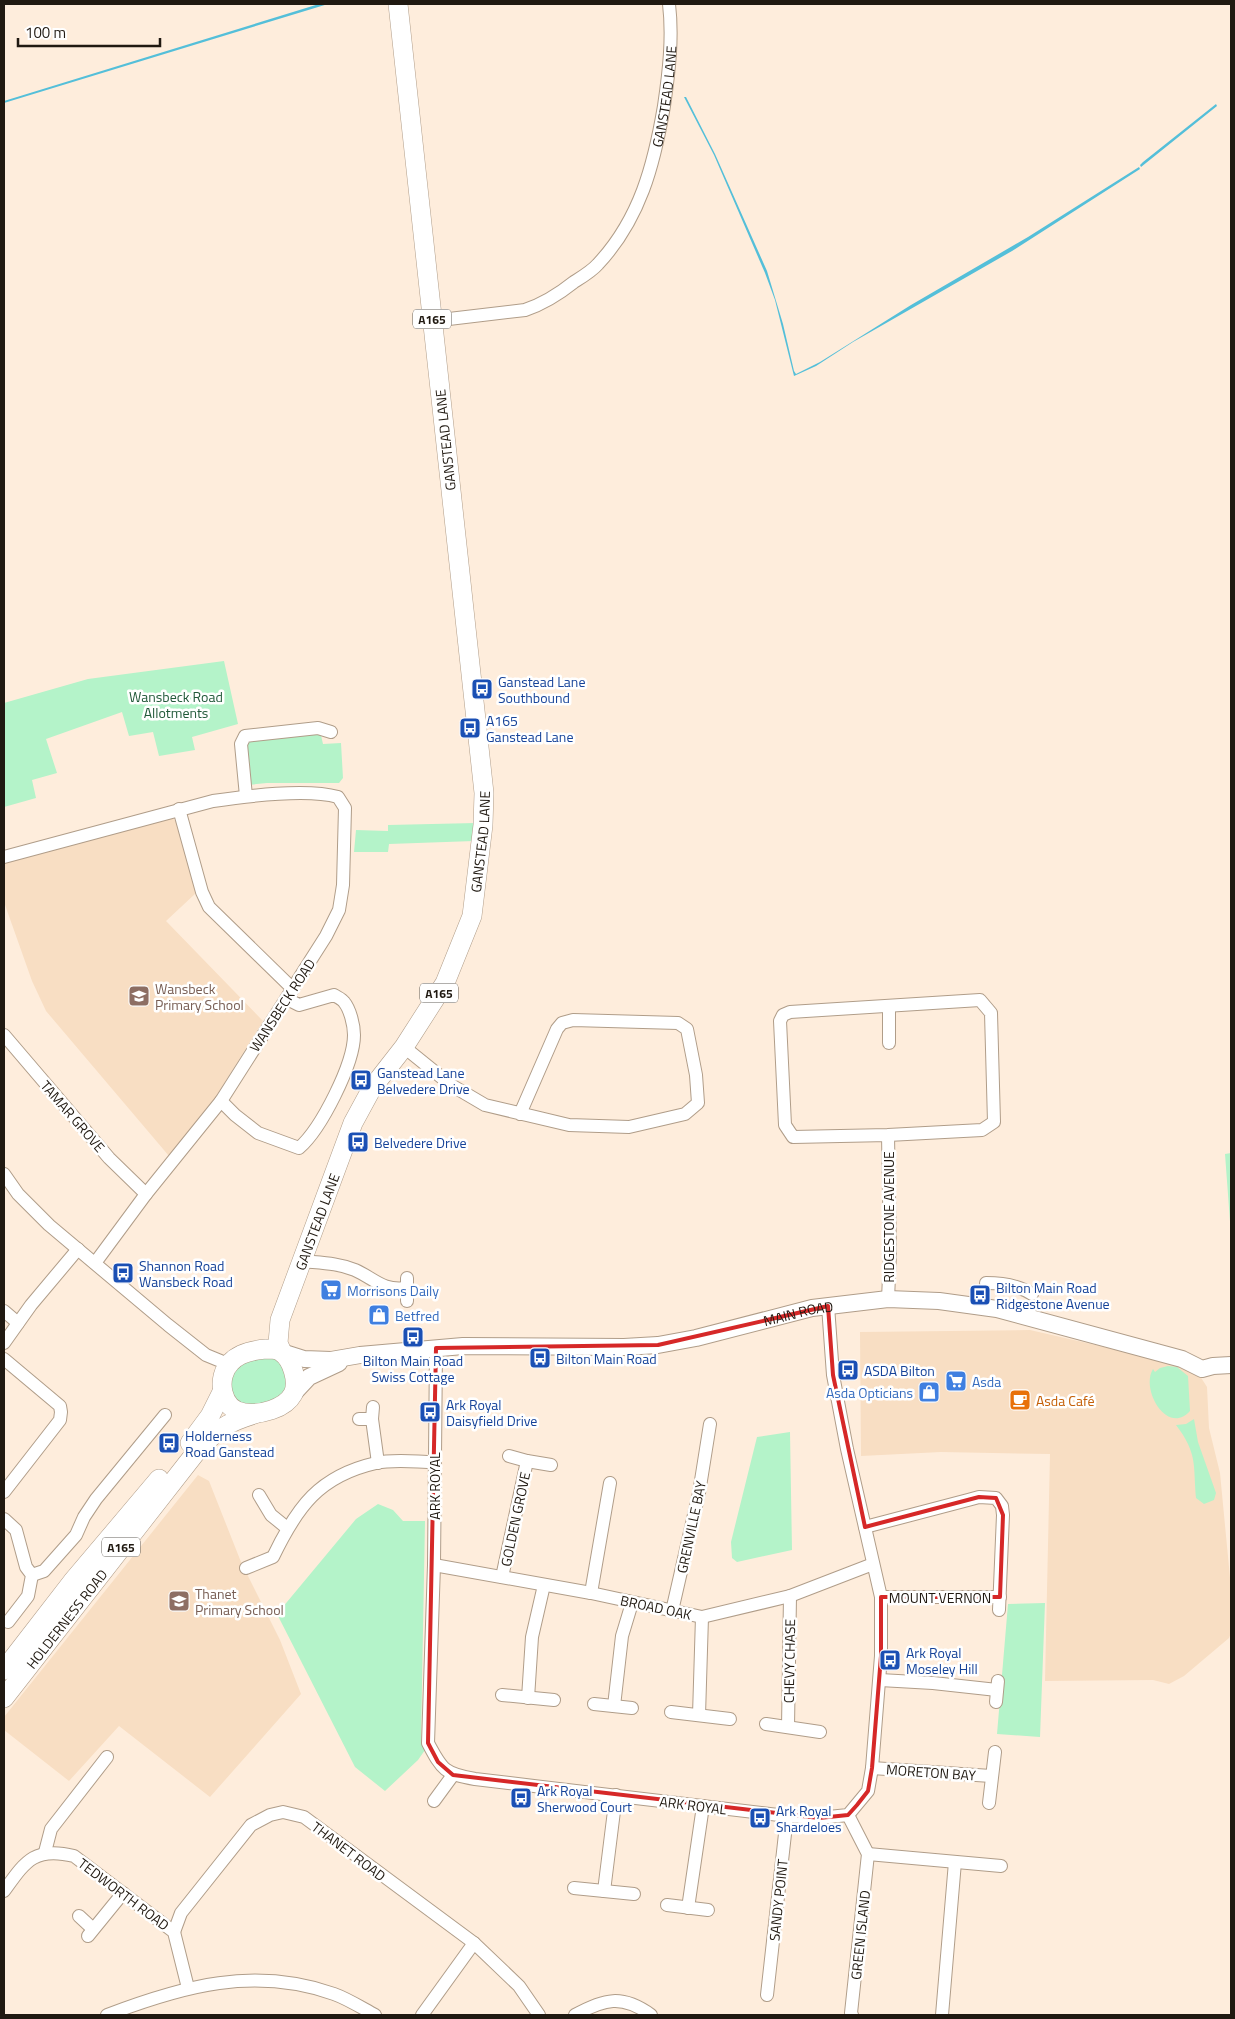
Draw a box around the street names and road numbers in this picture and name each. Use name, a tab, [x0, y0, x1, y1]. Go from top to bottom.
street label: GANSTEAD LANE	[646, 45, 681, 149]
road number: A165	[413, 310, 451, 328]
street label: GANSTEAD LANE	[429, 388, 461, 492]
street label: GANSTEAD LANE	[464, 790, 495, 894]
street label: WANSBECK ROAD	[244, 954, 320, 1056]
road number: A165	[420, 984, 458, 1002]
street label: TAMAR GROVE	[36, 1075, 110, 1157]
street label: RIDGESTONE AVENUE	[878, 1151, 899, 1283]
street label: GANSTEAD LANE	[289, 1170, 344, 1273]
street label: MAIN ROAD	[761, 1295, 834, 1331]
street label: ARK ROYAL	[424, 1452, 445, 1520]
street label: GOLDEN GROVE	[495, 1470, 535, 1568]
street label: GRENVILLE BAY	[671, 1478, 711, 1575]
road number: A165	[102, 1538, 140, 1556]
street label: HOLDERNESS ROAD	[21, 1564, 112, 1673]
street label: MOUNT VERNON	[889, 1587, 991, 1608]
street label: BROAD OAK	[619, 1589, 694, 1625]
street label: CHEVY CHASE	[778, 1618, 800, 1703]
street label: MORETON BAY	[885, 1758, 977, 1786]
street label: ARK ROYAL	[658, 1790, 728, 1820]
street label: THANET ROAD	[308, 1816, 390, 1886]
street label: TEDWORTH ROAD	[74, 1853, 174, 1935]
street label: SANDY POINT	[763, 1857, 793, 1942]
street label: GREEN ISLAND	[845, 1889, 875, 1981]

